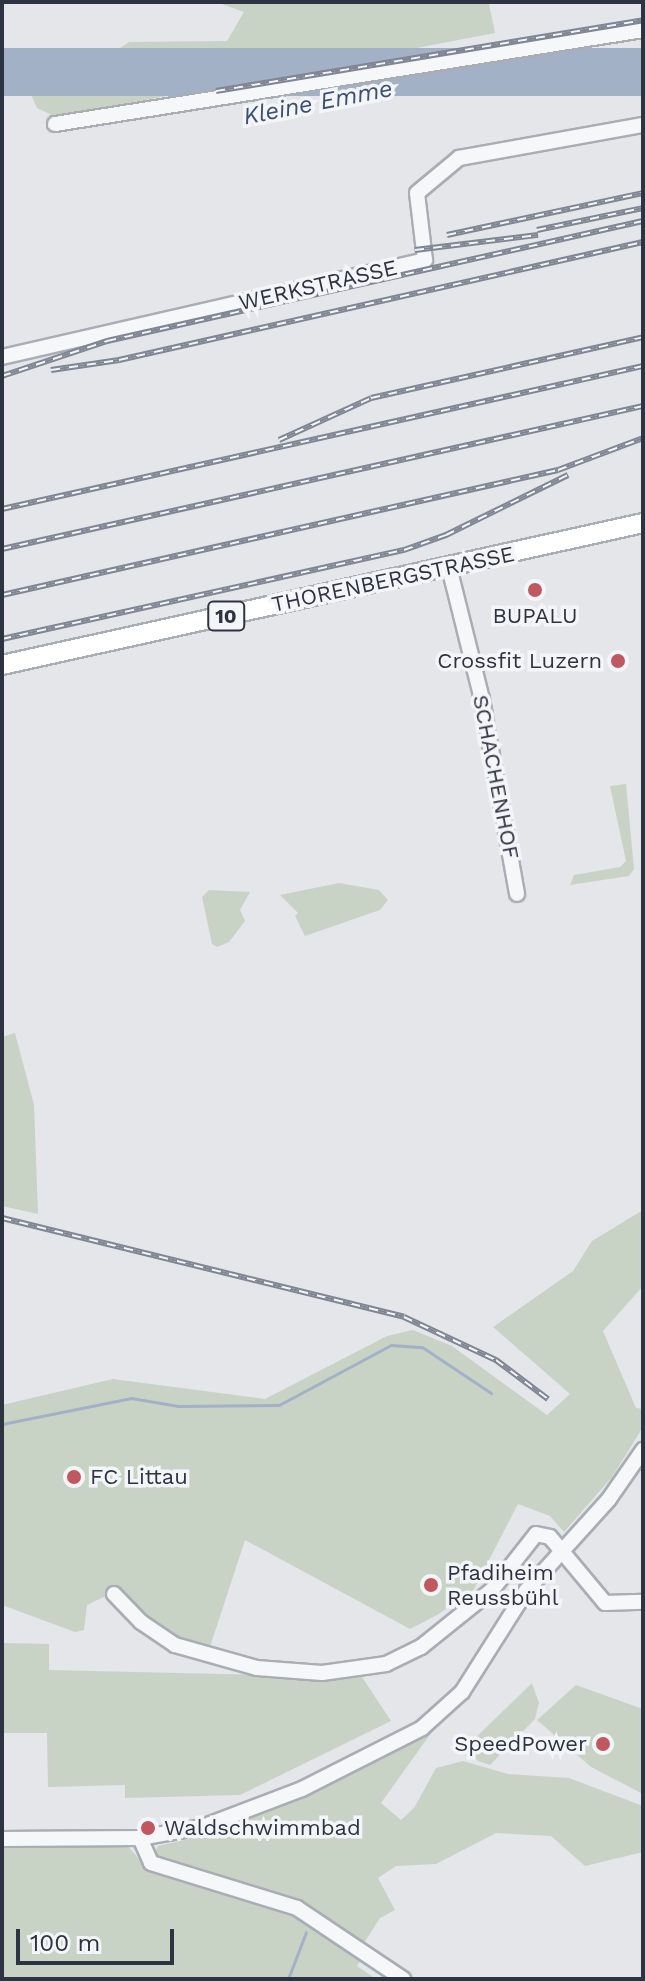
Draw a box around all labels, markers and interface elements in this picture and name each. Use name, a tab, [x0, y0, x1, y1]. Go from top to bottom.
water label: Kleine Emme	[241, 74, 395, 132]
street label: WERKSTRASSE	[236, 254, 400, 316]
street label: THORENBERGSTRASSE	[269, 540, 517, 618]
marker: BUPALU	[526, 581, 544, 599]
road number: 10	[206, 600, 246, 632]
place label: BUPALU	[492, 603, 578, 629]
place label: Crossfit Luzern	[437, 648, 602, 674]
marker: Crossfit Luzern	[609, 652, 627, 670]
street label: SCHACHENHOF	[467, 693, 525, 861]
place label: FC Littau	[90, 1464, 188, 1490]
marker: FC Littau	[65, 1468, 83, 1486]
place label: Pfadiheim Reussbühl	[447, 1559, 558, 1610]
marker: Pfadiheim Reussbühl	[422, 1576, 440, 1594]
place label: SpeedPower	[454, 1731, 587, 1757]
marker: SpeedPower	[594, 1735, 612, 1753]
place label: Waldschwimmbad	[164, 1815, 361, 1841]
marker: Waldschwimmbad	[139, 1819, 157, 1837]
scale bar	[20, 1913, 178, 1963]
text: 100 m	[30, 1929, 100, 1957]

